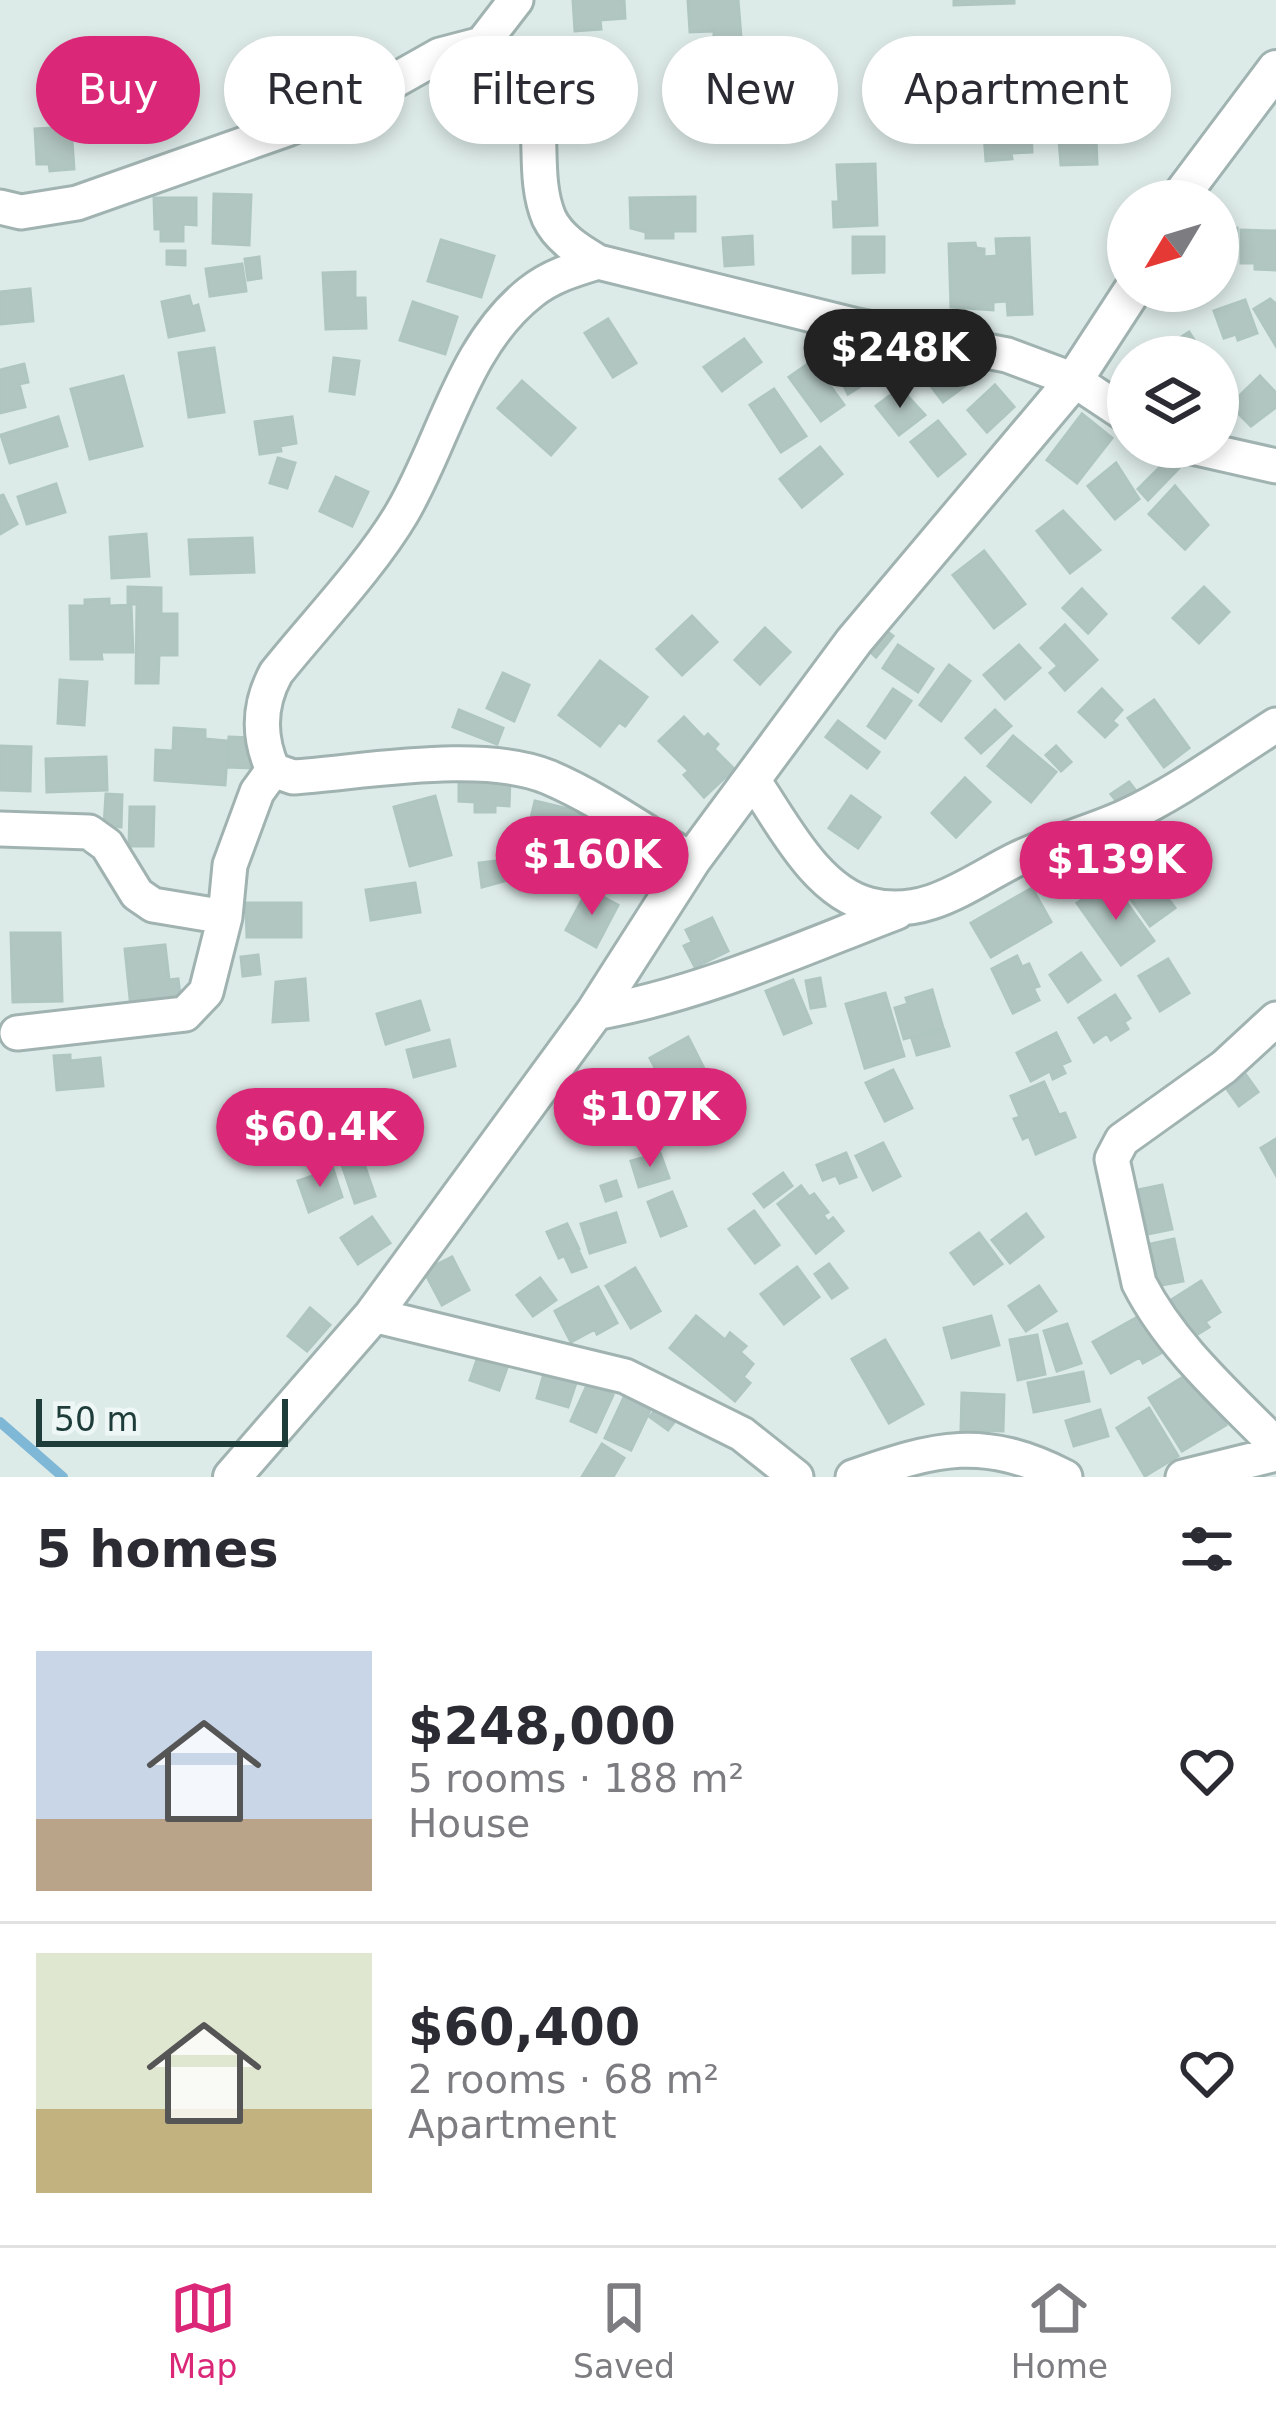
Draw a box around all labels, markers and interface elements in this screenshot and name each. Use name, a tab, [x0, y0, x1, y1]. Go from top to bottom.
chip: Buy	[36, 36, 200, 144]
chip: Rent	[224, 36, 405, 144]
chip: Filters	[429, 36, 638, 144]
chip: New	[662, 36, 838, 144]
chip: Apartment	[862, 36, 1171, 144]
north arrow	[1107, 180, 1239, 312]
map controls	[1107, 180, 1239, 468]
pin: $248K	[816, 309, 984, 411]
text: $248K	[831, 325, 969, 370]
button: layers	[1107, 336, 1239, 468]
pin: $160K	[508, 816, 676, 918]
pin: $139K	[1032, 821, 1200, 923]
text: $160K	[523, 832, 661, 877]
text: $139K	[1047, 837, 1185, 882]
pin: $107K	[566, 1068, 734, 1170]
text: $107K	[581, 1084, 719, 1129]
pin: $60.4K	[222, 1088, 418, 1190]
text: $60.4K	[243, 1104, 397, 1149]
scale bar	[36, 1393, 288, 1446]
text: 50 m	[54, 1400, 139, 1439]
icon: filters	[1174, 1516, 1240, 1582]
text: 5 homes	[36, 1520, 279, 1579]
text: $248,000	[408, 1697, 676, 1756]
icon: home	[132, 1699, 276, 1843]
icon: heart	[1174, 1738, 1240, 1804]
text: 5 rooms · 188 m²	[408, 1756, 744, 1801]
text: House	[408, 1801, 530, 1846]
text: $60,400	[408, 1998, 640, 2057]
icon: home	[132, 2001, 276, 2145]
icon: heart	[1174, 2040, 1240, 2106]
text: 2 rooms · 68 m²	[408, 2057, 719, 2102]
text: Apartment	[408, 2102, 617, 2147]
tab: Map	[168, 2275, 237, 2386]
tab: Saved	[573, 2275, 675, 2386]
tab: Home	[1011, 2275, 1108, 2386]

